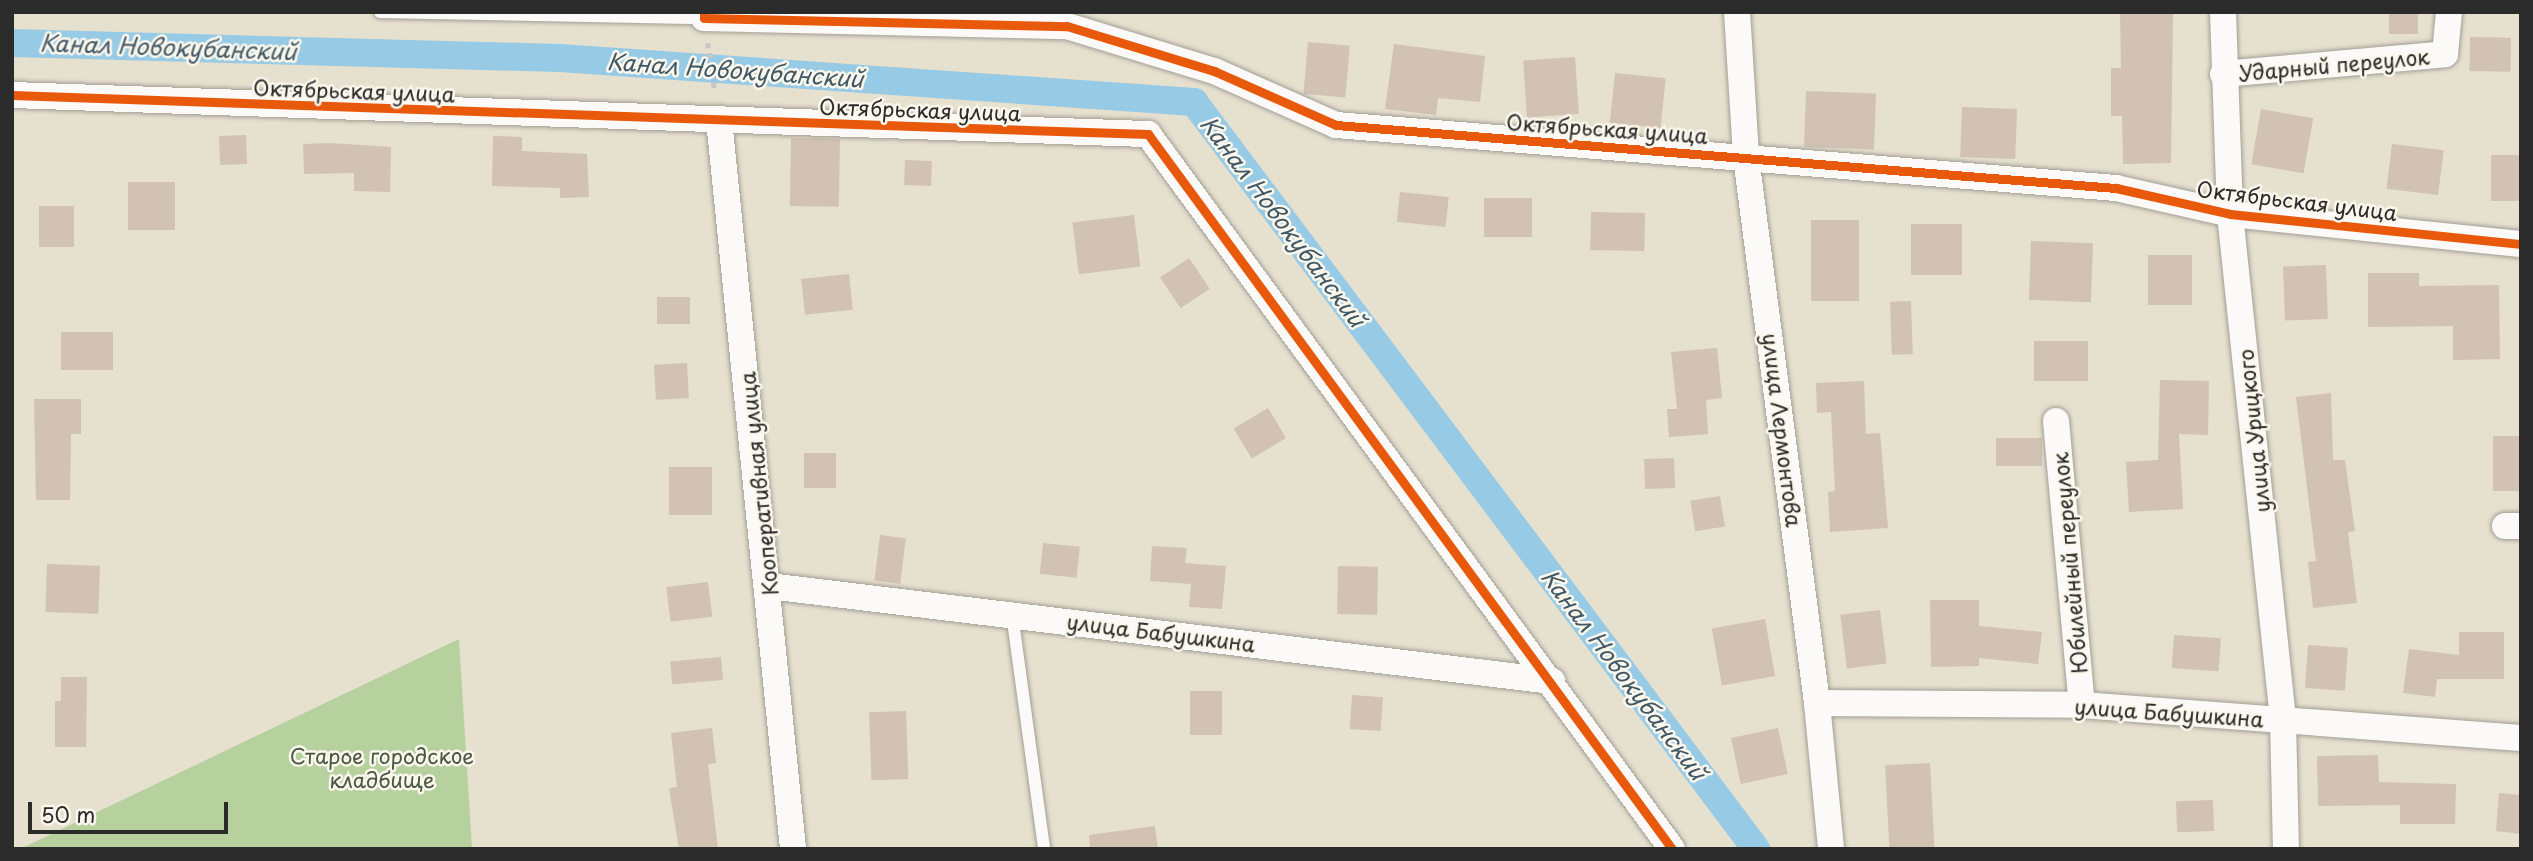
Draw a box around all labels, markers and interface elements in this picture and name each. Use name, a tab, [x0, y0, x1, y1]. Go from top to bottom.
water label: Канал Новокубанский	[39, 29, 297, 65]
street label: Ударный переулок	[2237, 43, 2431, 85]
water label: Канал Новокубанский	[606, 47, 864, 93]
street label: Октябрьская улица	[252, 74, 456, 106]
street label: Октябрьская улица	[818, 93, 1022, 125]
street label: Октябрьская улица	[1504, 108, 1710, 148]
water label: Канал Новокубанский	[1195, 110, 1371, 332]
street label: Октябрьская улица	[2194, 175, 2400, 225]
street label: улица Лермонтова	[1759, 331, 1807, 529]
street label: улица Урицкого	[2232, 347, 2274, 515]
street label: Кооперативная улица	[734, 370, 782, 598]
street label: Юбилейный переулок	[2047, 451, 2091, 675]
water label: Канал Новокубанский	[1536, 563, 1712, 785]
street label: улица Бабушкина	[1065, 608, 1257, 656]
street label: улица Бабушкина	[2073, 693, 2265, 731]
park label: Старое городское кладбище	[289, 742, 475, 792]
scale bar	[32, 788, 231, 832]
text: 50 m	[41, 798, 95, 830]

